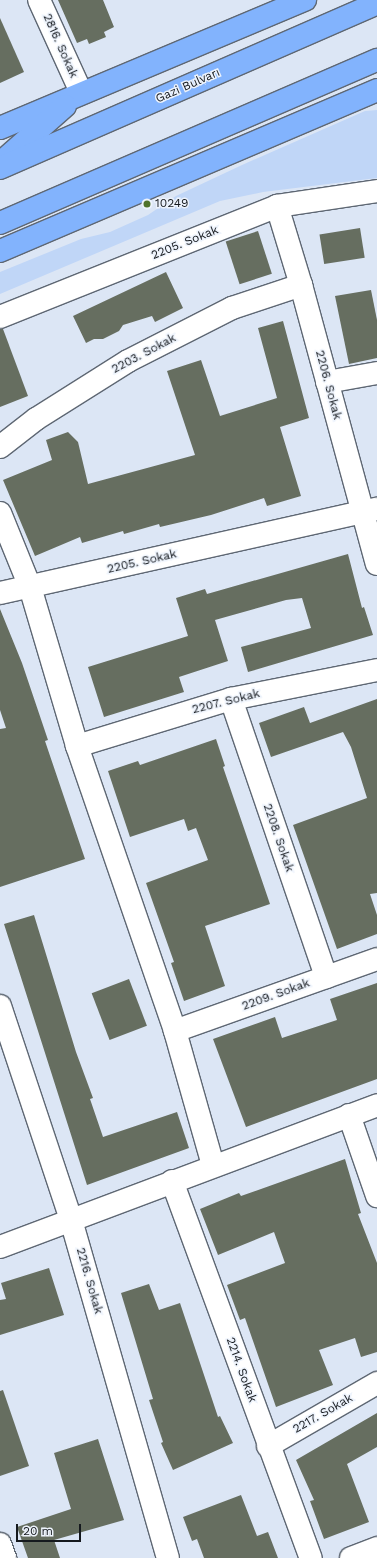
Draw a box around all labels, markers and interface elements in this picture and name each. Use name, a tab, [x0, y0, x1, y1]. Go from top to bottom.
street label: 2816. Sokak	[39, 12, 81, 80]
street label: Gazi Bulvarı	[154, 65, 222, 107]
place label: 10249	[155, 197, 189, 211]
marker: 10249	[142, 199, 152, 209]
street label: 2205. Sokak	[149, 223, 221, 263]
street label: 2203. Sokak	[109, 331, 179, 377]
street label: 2206. Sokak	[312, 349, 344, 421]
street label: 2205. Sokak	[106, 547, 178, 577]
street label: 2207. Sokak	[191, 687, 261, 717]
street label: 2208. Sokak	[260, 802, 296, 874]
street label: 2209. Sokak	[240, 976, 312, 1014]
street label: 2216. Sokak	[73, 1246, 105, 1316]
street label: 2214. Sokak	[223, 1335, 259, 1405]
street label: 2217. Sokak	[291, 1391, 355, 1437]
scale bar	[18, 1516, 83, 1542]
text: 20 m	[23, 1524, 53, 1538]

